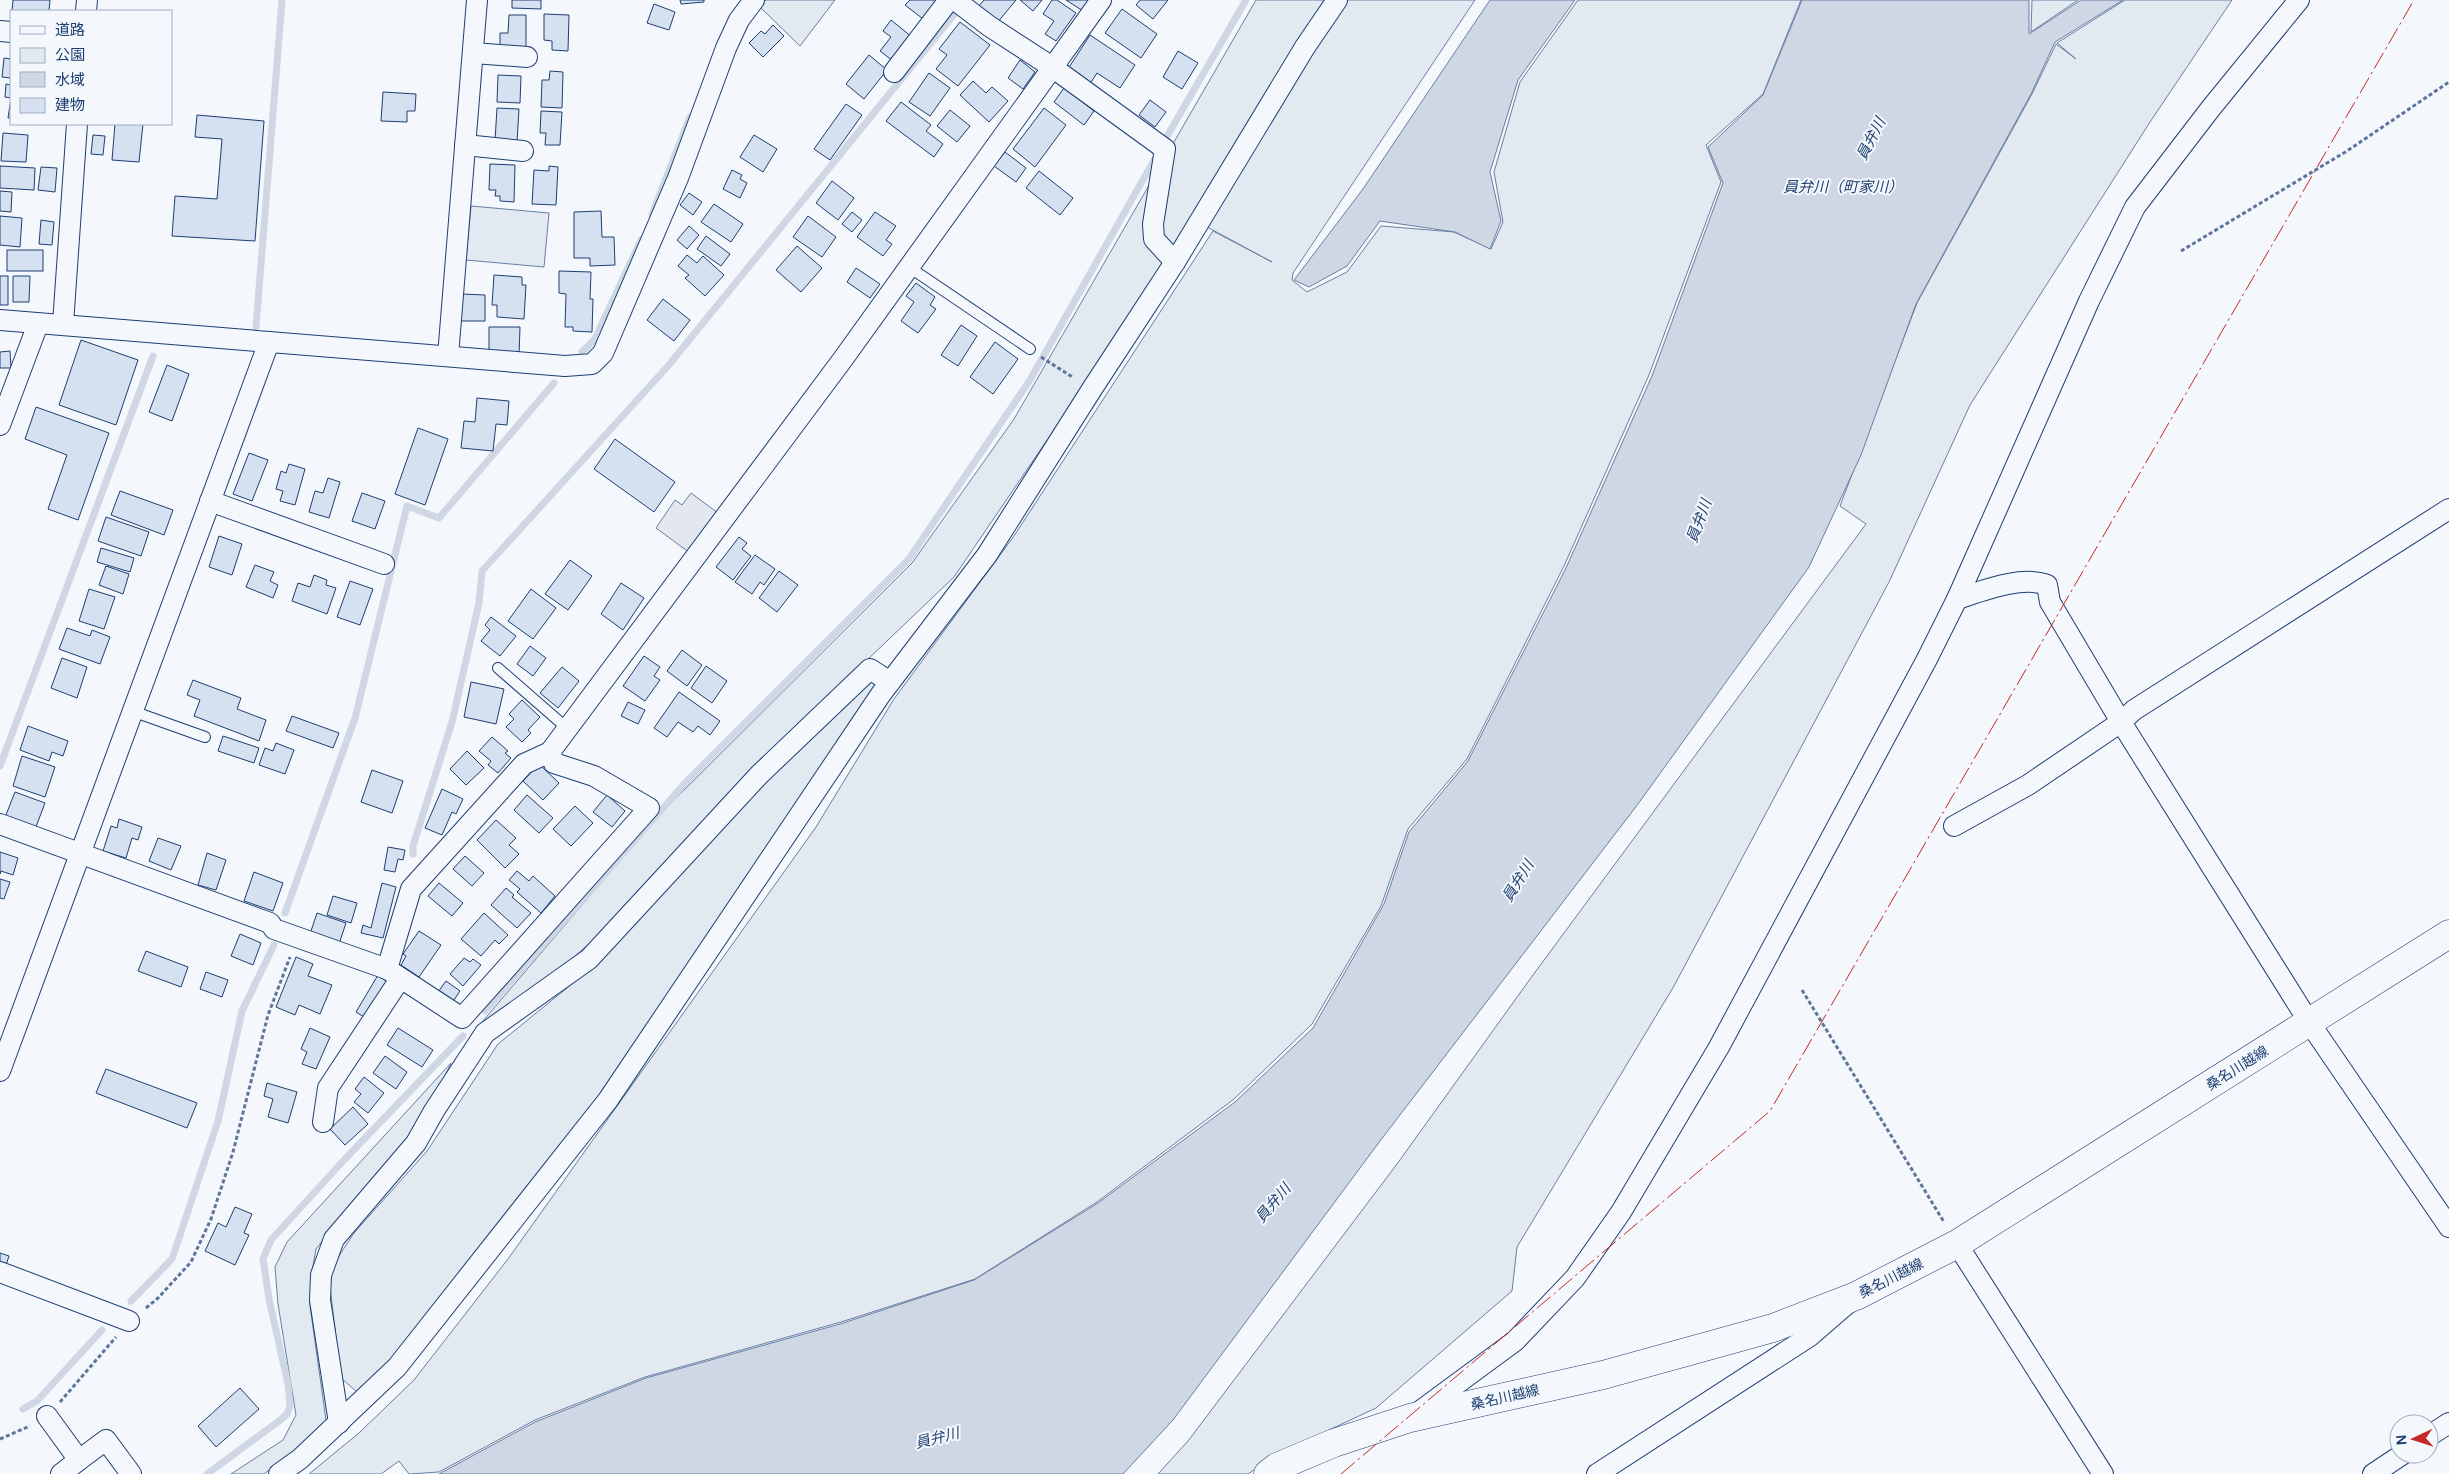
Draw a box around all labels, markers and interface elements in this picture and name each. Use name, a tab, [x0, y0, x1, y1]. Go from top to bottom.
legend	[10, 10, 172, 125]
text: 道路	[55, 20, 85, 40]
text: 公園	[55, 45, 85, 65]
text: 水域	[55, 70, 85, 90]
text: 建物	[55, 95, 85, 115]
water label: 員弁川	[1852, 113, 1891, 164]
water label: 員弁川（町家川）	[1783, 177, 1903, 197]
water label: 員弁川	[1682, 495, 1717, 546]
water label: 員弁川	[1498, 855, 1539, 905]
street label: 桑名川越線	[2203, 1042, 2271, 1094]
water label: 員弁川	[1251, 1178, 1296, 1227]
street label: 桑名川越線	[1856, 1254, 1926, 1302]
street label: 桑名川越線	[1469, 1380, 1541, 1414]
north arrow	[2389, 1414, 2439, 1464]
water label: 員弁川	[913, 1422, 963, 1453]
text: N	[2392, 1434, 2410, 1446]

